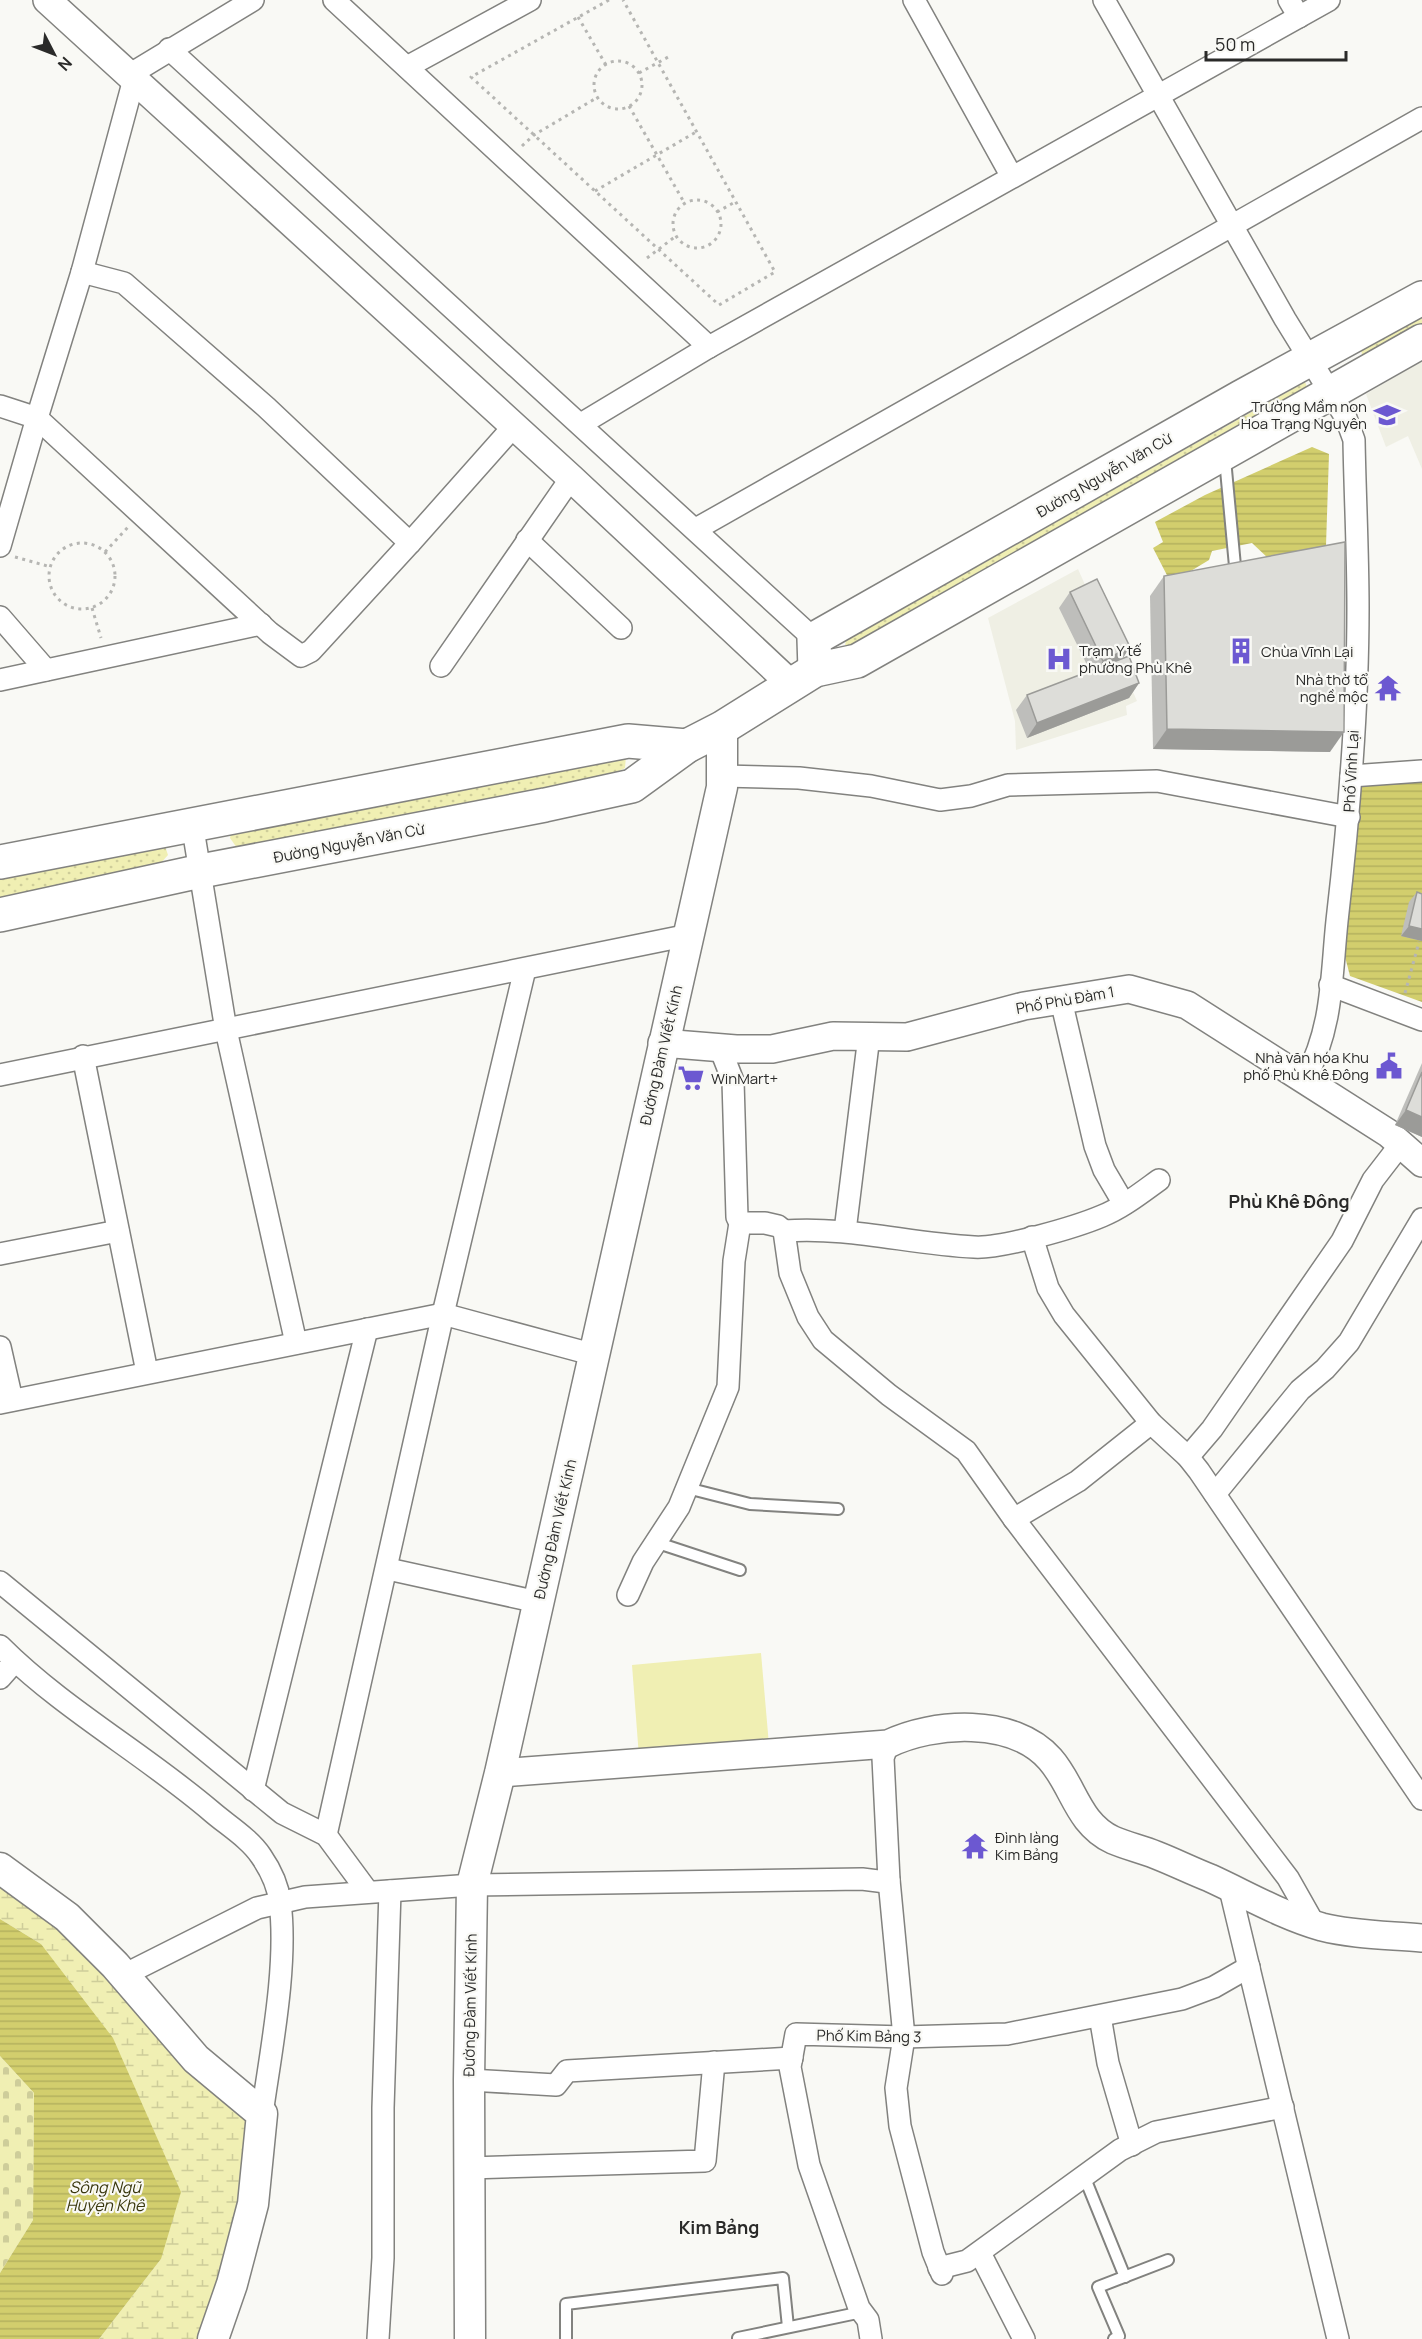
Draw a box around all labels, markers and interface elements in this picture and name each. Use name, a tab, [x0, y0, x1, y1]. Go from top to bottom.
north arrow	[24, 24, 84, 84]
scale bar	[1206, 24, 1346, 62]
text: 50 m	[1215, 32, 1255, 56]
text: N	[53, 52, 77, 76]
place label: Trường Mầm non Hoa Trạng Nguyên	[1241, 396, 1367, 434]
school or university icon: Trường Mầm non Hoa Trạng Nguyên	[1372, 400, 1402, 430]
street label: Đường Nguyễn Văn Cừ	[1032, 427, 1177, 522]
building icon: Chùa Vĩnh Lại	[1226, 636, 1256, 666]
place label: Trạm Y tế phường Phù Khê	[1079, 640, 1192, 678]
place label: Chùa Vĩnh Lại	[1261, 641, 1353, 662]
hospital icon: Trạm Y tế phường Phù Khê	[1044, 644, 1074, 674]
place label: Nhà thờ tổ nghề mộc	[1296, 669, 1368, 707]
temple icon: Nhà thờ tổ nghề mộc	[1373, 673, 1403, 703]
street label: Phố Vĩnh Lại	[1338, 729, 1364, 813]
street label: Đường Nguyễn Văn Cừ	[272, 818, 427, 868]
street label: Phố Phù Đàm 1	[1014, 981, 1116, 1019]
street label: Đường Đàm Viết Kính	[635, 983, 687, 1127]
place label: Nhà văn hóa Khu phố Phù Khê Đông	[1243, 1047, 1369, 1085]
public building icon: Nhà văn hóa Khu phố Phù Khê Đông	[1374, 1051, 1404, 1081]
supermarket icon: WinMart+	[676, 1063, 706, 1093]
place label: WinMart+	[711, 1068, 778, 1089]
district label: Phù Khê Đông	[1228, 1189, 1350, 1213]
street label: Đường Đàm Viết Kính	[529, 1457, 581, 1601]
place label: Đình làng Kim Bảng	[995, 1827, 1059, 1865]
temple icon: Đình làng Kim Bảng	[960, 1831, 990, 1861]
street label: Đường Đàm Viết Kính	[458, 1933, 482, 2077]
street label: Phố Kim Bảng 3	[817, 2025, 921, 2047]
water label: Sông Ngũ Huyện Khê	[66, 2176, 146, 2216]
district label: Kim Bảng	[679, 2215, 759, 2239]

